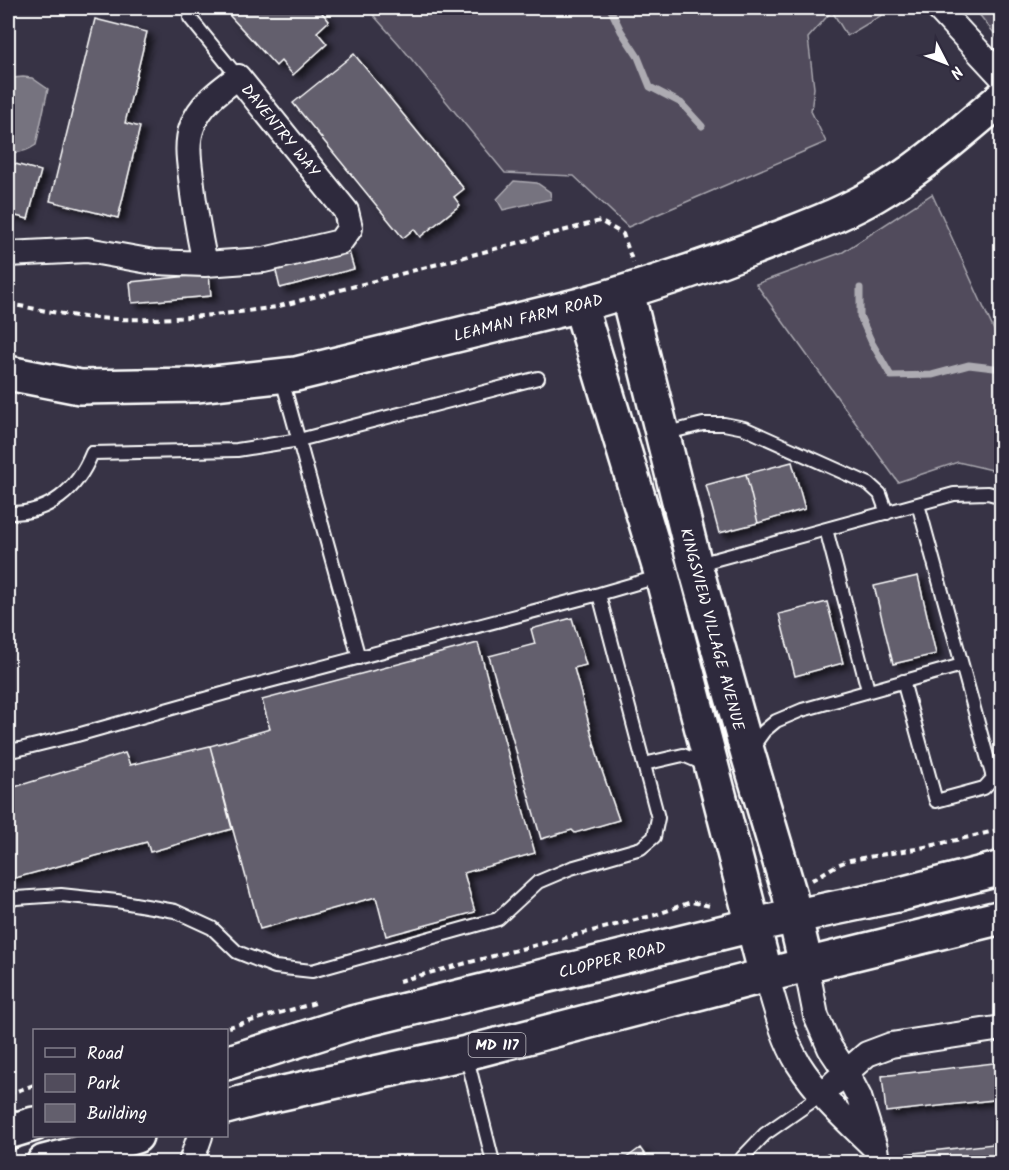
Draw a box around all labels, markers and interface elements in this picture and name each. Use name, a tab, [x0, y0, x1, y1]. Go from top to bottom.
north arrow	[916, 33, 976, 93]
text: N	[943, 60, 969, 84]
street label: DAVENTRY WAY	[234, 79, 326, 184]
street label: LEAMAN FARM ROAD	[451, 288, 606, 349]
street label: KINGSVIEW VILLAGE AVENUE	[672, 525, 751, 734]
street label: CLOPPER ROAD	[556, 935, 669, 986]
legend	[33, 1029, 228, 1137]
road number: MD 117	[468, 1033, 526, 1057]
text: Road	[87, 1040, 124, 1069]
text: Park	[87, 1070, 120, 1099]
text: Building	[87, 1100, 147, 1129]

